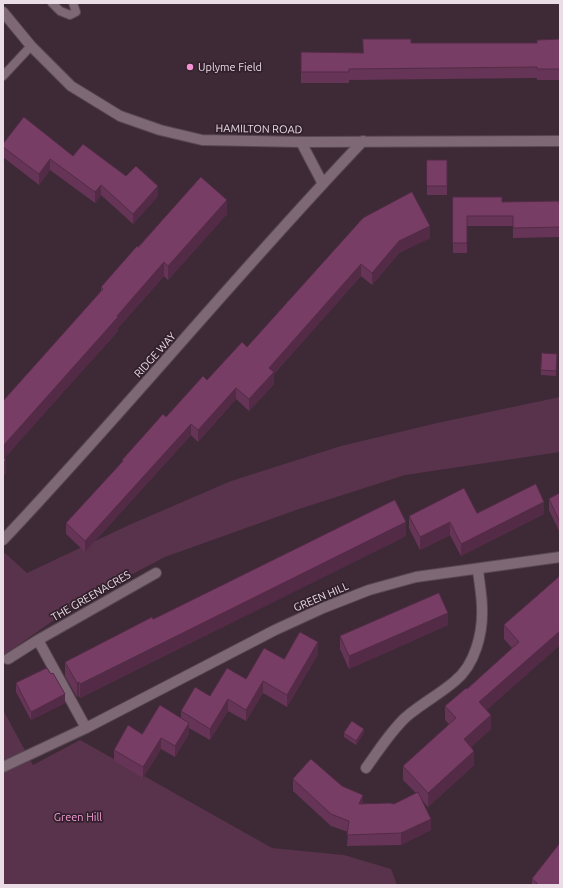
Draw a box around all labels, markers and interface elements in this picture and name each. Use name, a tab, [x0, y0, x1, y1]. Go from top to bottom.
place label: Uplyme Field	[198, 60, 262, 74]
marker: Uplyme Field	[185, 62, 195, 72]
street label: HAMILTON ROAD	[216, 122, 302, 136]
street label: RIDGE WAY	[131, 330, 179, 380]
street label: THE GREENACRES	[49, 568, 133, 624]
street label: GREEN HILL	[291, 579, 351, 615]
park label: Green Hill	[54, 810, 102, 824]

